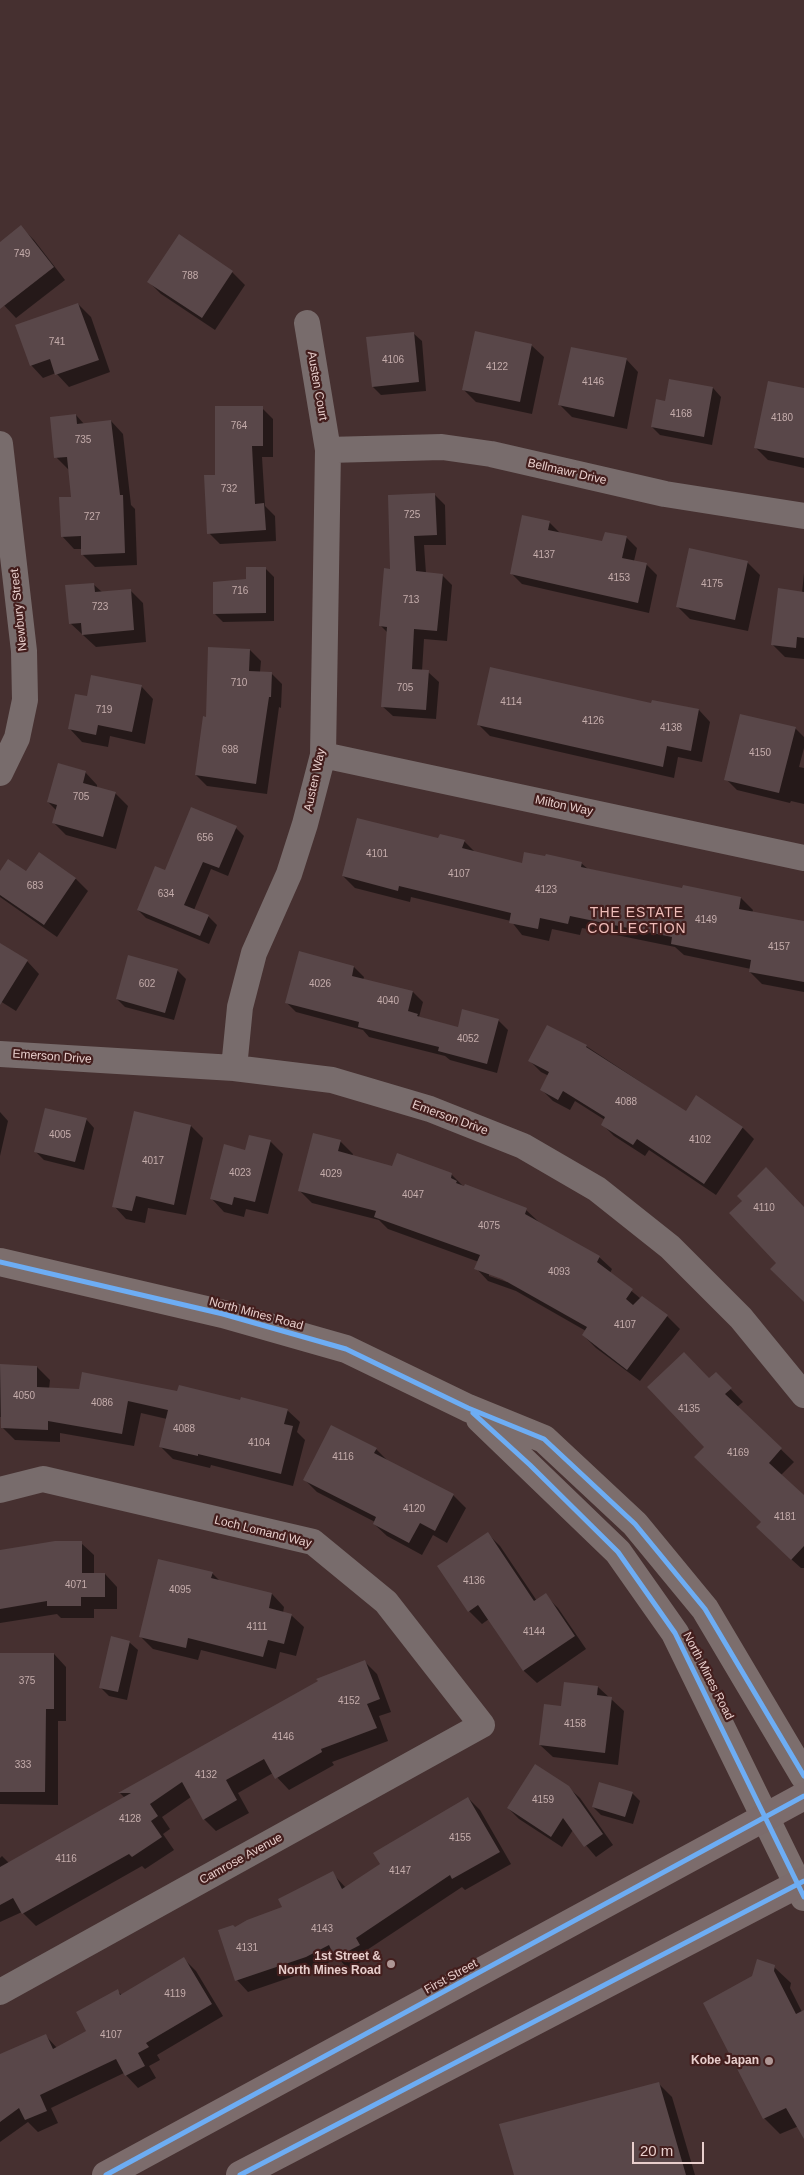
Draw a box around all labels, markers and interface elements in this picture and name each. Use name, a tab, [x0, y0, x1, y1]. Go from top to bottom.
house number: 749	[14, 248, 30, 260]
house number: 788	[182, 270, 198, 282]
house number: 741	[49, 336, 65, 348]
street label: Austen Court	[304, 350, 330, 422]
house number: 4106	[382, 354, 404, 366]
house number: 4122	[486, 361, 508, 373]
house number: 4146	[582, 376, 604, 388]
house number: 4168	[670, 408, 692, 420]
house number: 4180	[771, 412, 793, 424]
house number: 764	[231, 420, 247, 432]
house number: 735	[75, 434, 91, 446]
street label: Bellmawr Drive	[526, 456, 608, 488]
house number: 732	[221, 483, 237, 495]
house number: 725	[404, 509, 420, 521]
house number: 727	[84, 511, 100, 523]
house number: 4137	[533, 549, 555, 561]
street label: Newbury Street	[8, 568, 30, 652]
house number: 4153	[608, 572, 630, 584]
house number: 4175	[701, 578, 723, 590]
house number: 716	[232, 585, 248, 597]
house number: 713	[403, 594, 419, 606]
house number: 723	[92, 601, 108, 613]
house number: 710	[231, 677, 247, 689]
house number: 705	[397, 682, 413, 694]
house number: 4114	[500, 696, 522, 708]
house number: 719	[96, 704, 112, 716]
house number: 4126	[582, 715, 604, 727]
house number: 4138	[660, 722, 682, 734]
house number: 698	[222, 744, 238, 756]
street label: Austen Way	[301, 747, 329, 813]
house number: 4150	[749, 747, 771, 759]
house number: 705	[73, 791, 89, 803]
street label: Milton Way	[534, 793, 594, 819]
house number: 656	[197, 832, 213, 844]
house number: 4101	[366, 848, 388, 860]
house number: 4107	[448, 868, 470, 880]
house number: 683	[27, 880, 43, 892]
house number: 4123	[535, 884, 557, 896]
house number: 634	[158, 888, 174, 900]
district label: THE ESTATE COLLECTION	[586, 905, 688, 938]
house number: 4149	[695, 914, 717, 926]
house number: 4157	[768, 941, 790, 953]
house number: 602	[139, 978, 155, 990]
house number: 4026	[309, 978, 331, 990]
house number: 4040	[377, 995, 399, 1007]
house number: 4052	[457, 1033, 479, 1045]
street label: Emerson Drive	[12, 1047, 92, 1067]
house number: 4088	[615, 1096, 637, 1108]
street label: Emerson Drive	[410, 1098, 490, 1138]
house number: 4005	[49, 1129, 71, 1141]
house number: 4102	[689, 1134, 711, 1146]
house number: 4017	[142, 1155, 164, 1167]
house number: 4023	[229, 1167, 251, 1179]
house number: 4029	[320, 1168, 342, 1180]
house number: 4047	[402, 1189, 424, 1201]
house number: 4110	[753, 1202, 775, 1214]
house number: 4075	[478, 1220, 500, 1232]
house number: 4093	[548, 1266, 570, 1278]
street label: North Mines Road	[207, 1295, 305, 1333]
house number: 4107	[614, 1319, 636, 1331]
house number: 4050	[13, 1390, 35, 1402]
house number: 4086	[91, 1397, 113, 1409]
house number: 4135	[678, 1403, 700, 1415]
house number: 4088	[173, 1423, 195, 1435]
house number: 4104	[248, 1437, 270, 1449]
house number: 4169	[727, 1447, 749, 1459]
house number: 4116	[332, 1451, 354, 1463]
house number: 4120	[403, 1503, 425, 1515]
house number: 4181	[774, 1511, 796, 1523]
street label: Loch Lomand Way	[213, 1513, 313, 1551]
house number: 4136	[463, 1575, 485, 1587]
house number: 4071	[65, 1579, 87, 1591]
house number: 4095	[169, 1584, 191, 1596]
house number: 4111	[247, 1621, 267, 1633]
house number: 4144	[523, 1626, 545, 1638]
street label: North Mines Road	[680, 1630, 736, 1722]
house number: 375	[19, 1675, 35, 1687]
house number: 4152	[338, 1695, 360, 1707]
house number: 4158	[564, 1718, 586, 1730]
house number: 4146	[272, 1731, 294, 1743]
house number: 333	[15, 1759, 31, 1771]
house number: 4132	[195, 1769, 217, 1781]
house number: 4159	[532, 1794, 554, 1806]
house number: 4128	[119, 1813, 141, 1825]
street label: Camrose Avenue	[197, 1830, 285, 1888]
house number: 4155	[449, 1832, 471, 1844]
house number: 4116	[55, 1853, 77, 1865]
house number: 4147	[389, 1865, 411, 1877]
house number: 4143	[311, 1923, 333, 1935]
house number: 4131	[236, 1942, 258, 1954]
place label: 1st Street & North Mines Road	[278, 1950, 381, 1978]
street label: First Street	[422, 1956, 480, 1998]
marker: 1st Street & North Mines Road	[385, 1958, 397, 1970]
house number: 4119	[164, 1988, 186, 2000]
house number: 4107	[100, 2029, 122, 2041]
place label: Kobe Japan	[691, 2054, 759, 2068]
marker: Kobe Japan	[763, 2055, 775, 2067]
scale bar	[634, 2132, 706, 2164]
text: 20 m	[640, 2142, 673, 2159]

